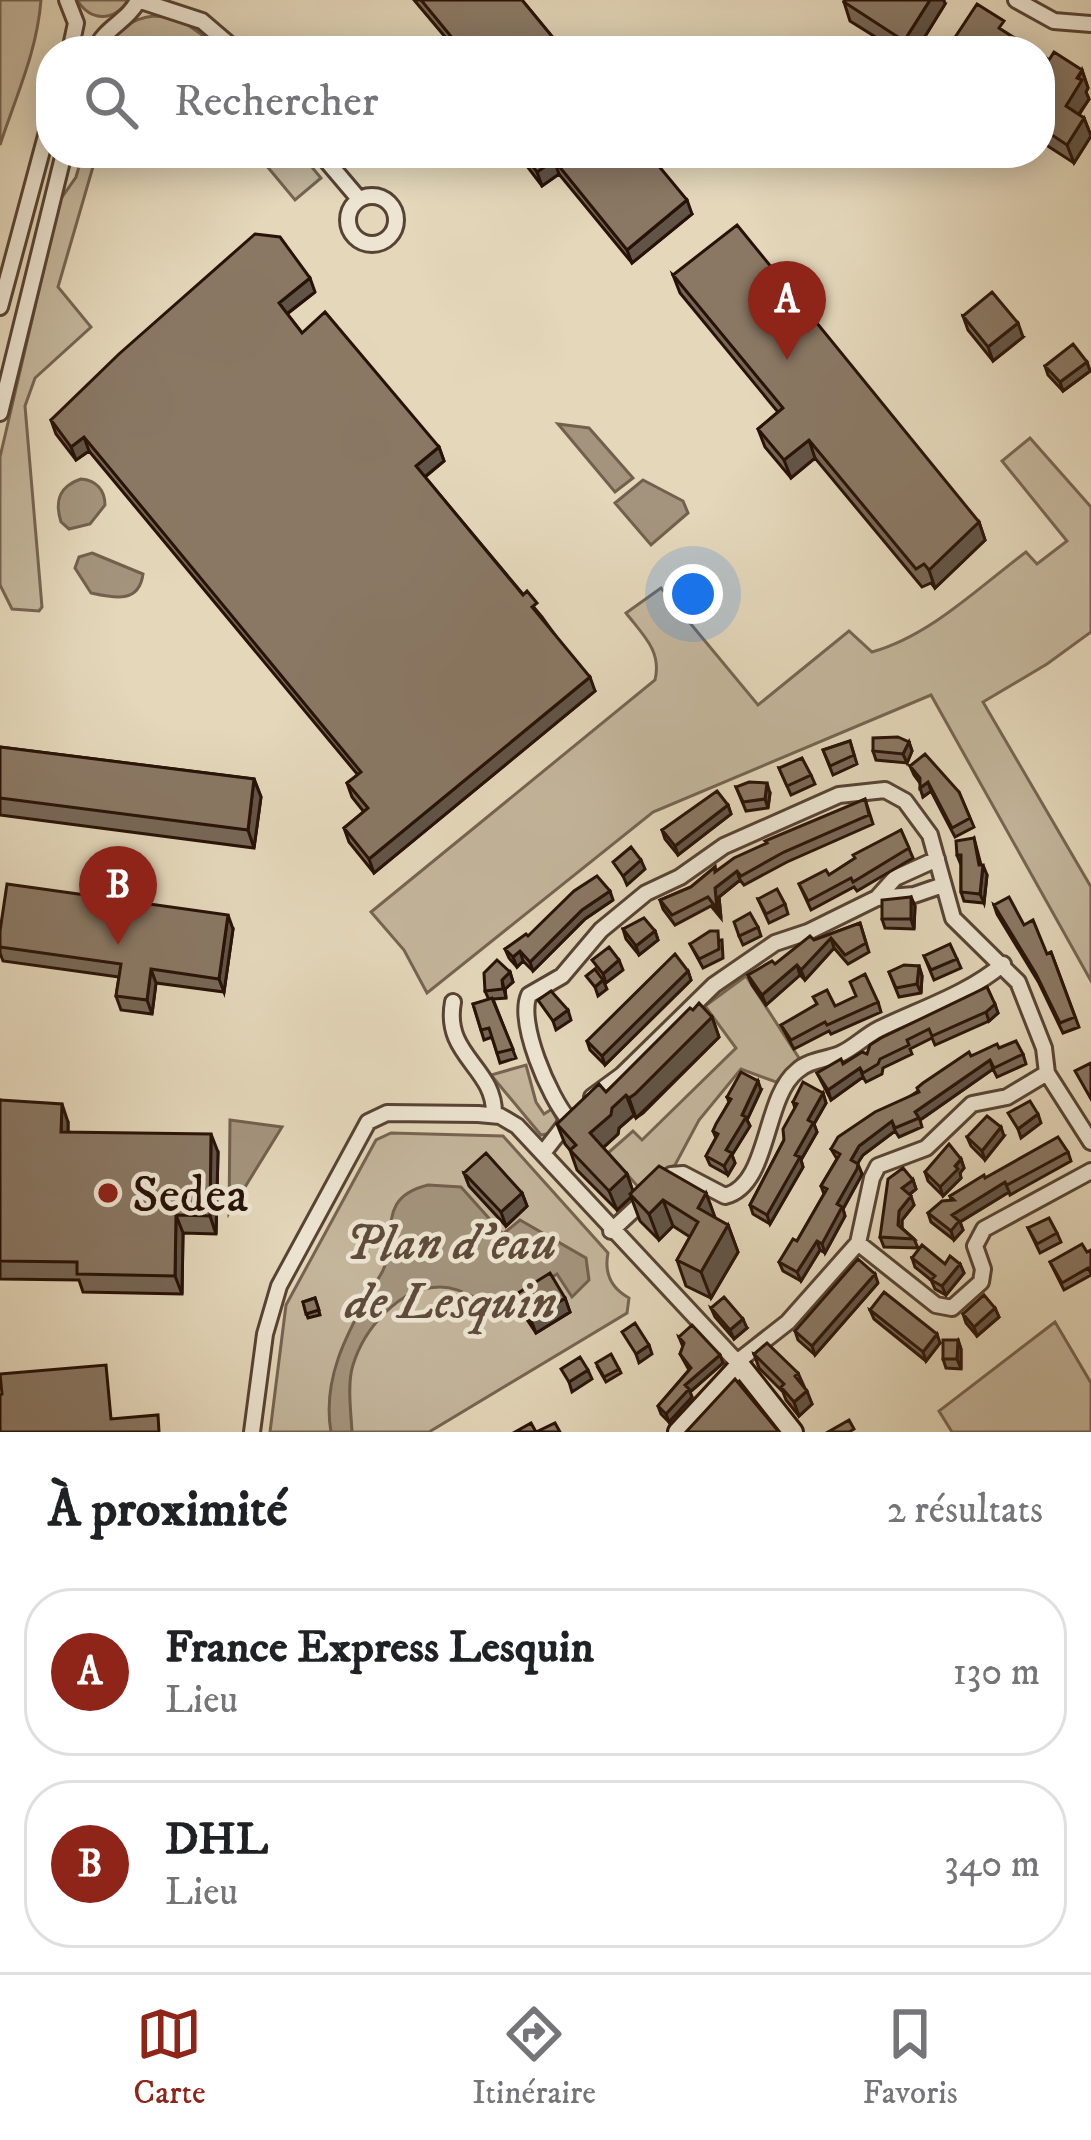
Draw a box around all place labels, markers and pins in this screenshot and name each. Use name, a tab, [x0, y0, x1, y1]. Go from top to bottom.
pin: A	[748, 261, 826, 360]
pin: B	[79, 846, 157, 945]
place label: Sedea	[132, 1164, 248, 1228]
marker: Sedea	[95, 1180, 121, 1206]

